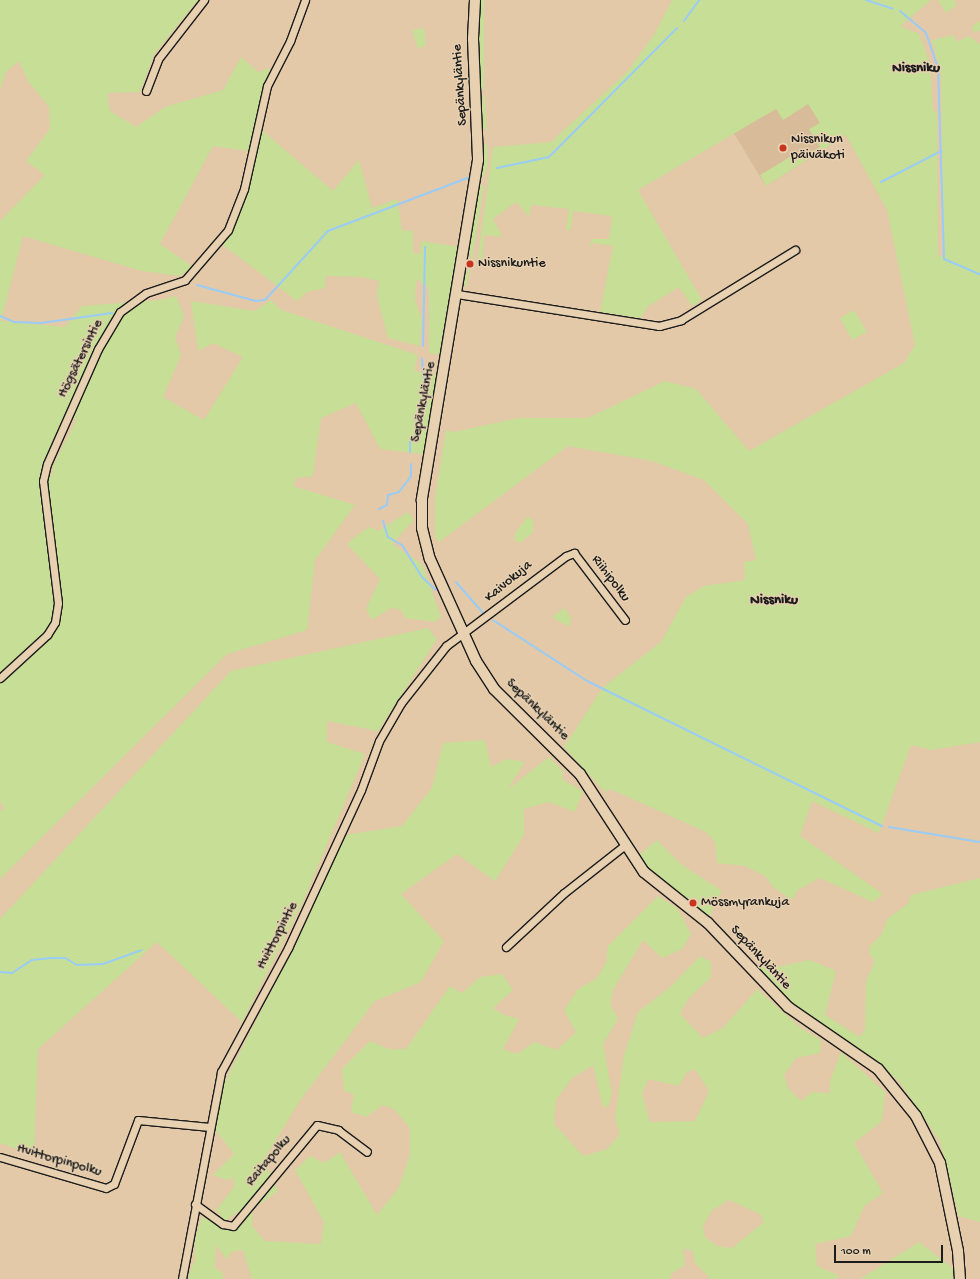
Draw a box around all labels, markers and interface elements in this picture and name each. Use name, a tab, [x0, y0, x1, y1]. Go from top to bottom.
street label: Sepänkyläntie	[450, 44, 472, 126]
district label: Nissniku	[892, 60, 940, 78]
place label: Nissnikun päiväkoti	[791, 132, 845, 164]
marker: Nissnikun päiväkoti	[778, 143, 788, 153]
place label: Nissnikuntie	[478, 256, 546, 272]
marker: Nissnikuntie	[465, 259, 475, 269]
street label: Högsätersintie	[55, 317, 107, 401]
street label: Sepänkyläntie	[408, 360, 440, 444]
street label: Riihipolku	[587, 552, 633, 606]
street label: Kaivokuja	[482, 557, 536, 607]
district label: Nissniku	[750, 592, 798, 610]
street label: Sepänkyläntie	[502, 676, 572, 744]
place label: Mössmyrankuja	[701, 895, 789, 911]
marker: Mössmyrankuja	[688, 898, 698, 908]
street label: Hvittorpintie	[254, 899, 302, 973]
street label: Sepänkyläntie	[726, 922, 794, 994]
street label: Raitapolku	[243, 1132, 295, 1190]
street label: Hvittorpinpolku	[15, 1141, 103, 1181]
scale bar	[836, 1237, 945, 1263]
text: 100 m	[841, 1245, 871, 1259]

